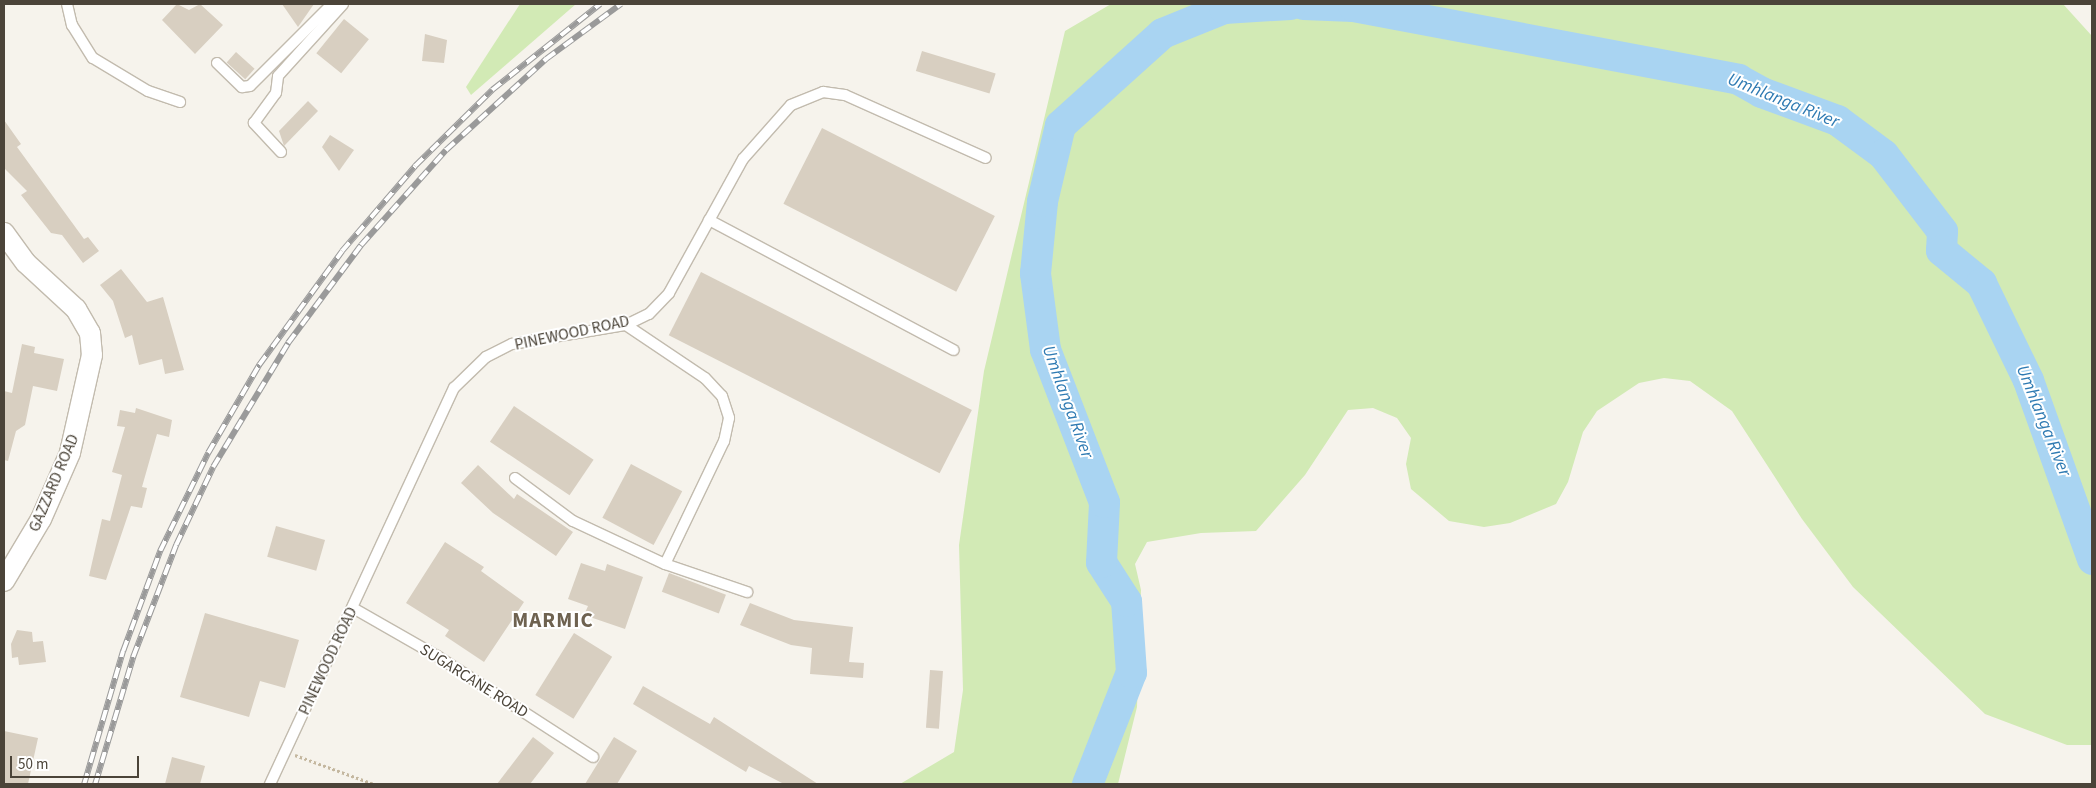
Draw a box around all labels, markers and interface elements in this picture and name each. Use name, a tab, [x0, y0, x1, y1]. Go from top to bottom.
water label: Umhlanga River	[1724, 69, 1842, 133]
street label: PINEWOOD ROAD	[513, 311, 631, 355]
water label: Umhlanga River	[1037, 343, 1097, 461]
water label: Umhlanga River	[2011, 362, 2075, 480]
street label: GAZZARD ROAD	[25, 431, 83, 535]
street label: PINEWOOD ROAD	[295, 604, 361, 718]
district label: MARMIC	[512, 607, 594, 633]
street label: SUGARCANE ROAD	[416, 640, 532, 722]
scale bar	[12, 746, 141, 778]
text: 50 m	[18, 754, 48, 775]

